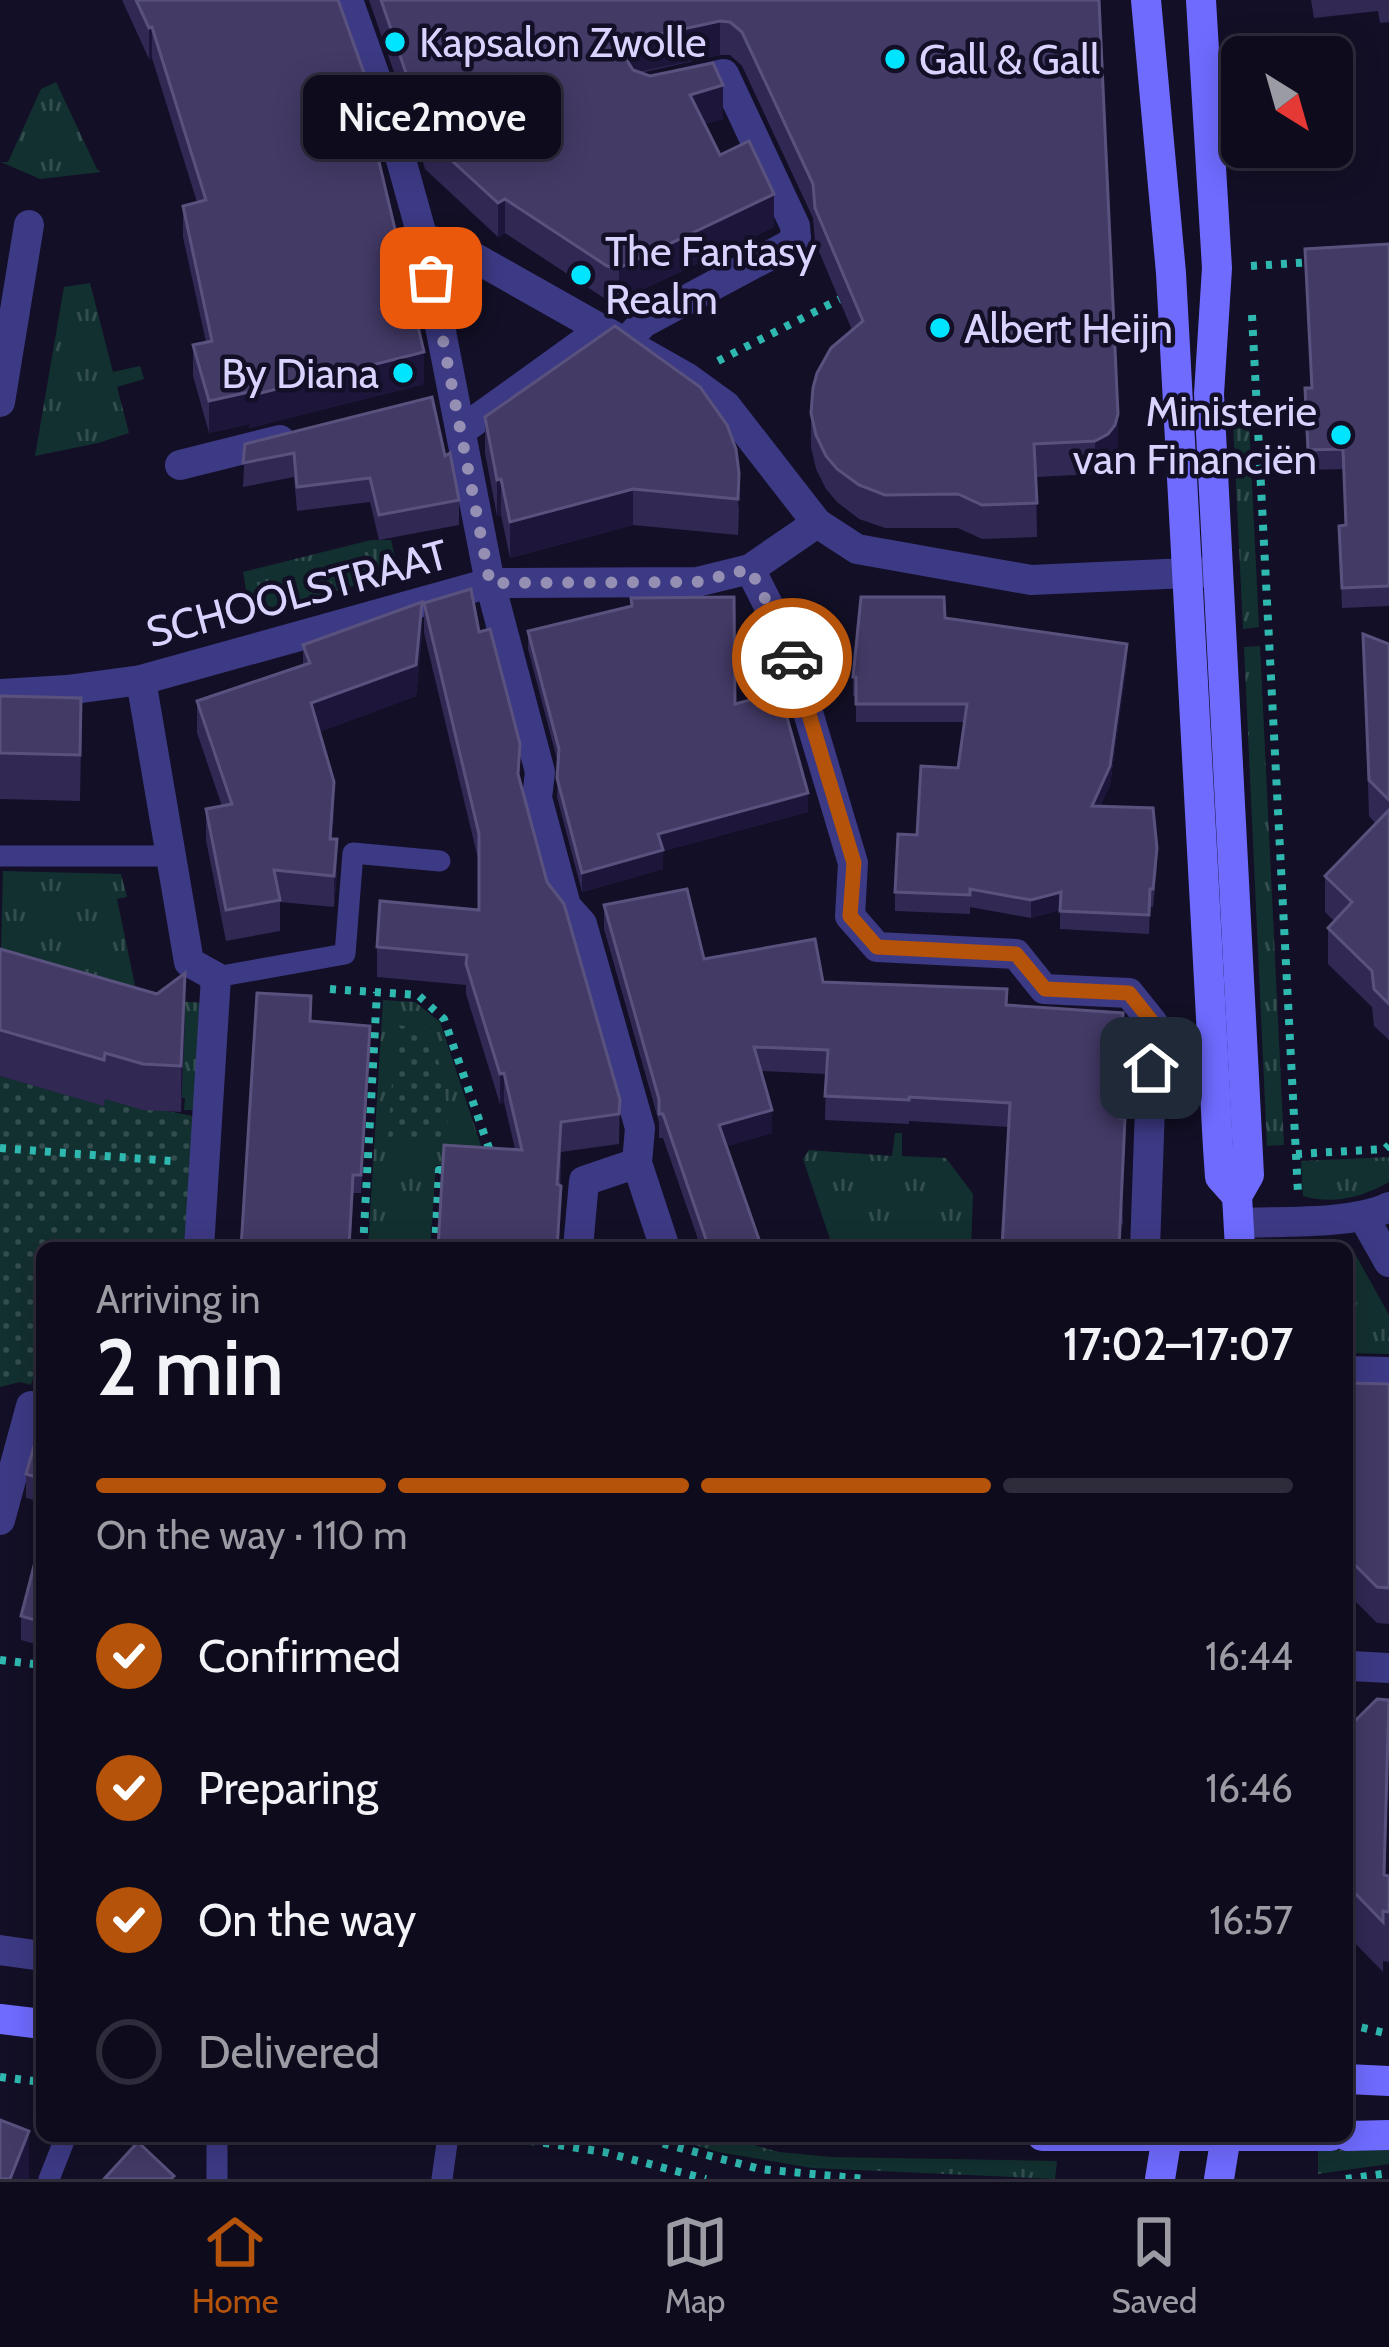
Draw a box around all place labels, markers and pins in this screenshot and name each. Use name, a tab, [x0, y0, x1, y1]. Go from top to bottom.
place label: Kapsalon Zwolle	[419, 16, 707, 68]
marker: Kapsalon Zwolle	[382, 29, 408, 55]
place label: Gall & Gall	[919, 33, 1100, 85]
marker: Gall & Gall	[882, 46, 908, 72]
callout: Nice2move	[302, 74, 560, 158]
place label: The Fantasy Realm	[605, 225, 817, 325]
pin	[380, 227, 482, 329]
marker: The Fantasy Realm	[568, 262, 594, 288]
place label: Albert Heijn	[964, 302, 1173, 354]
marker: Albert Heijn	[927, 315, 953, 341]
place label: By Diana	[221, 347, 379, 399]
marker: By Diana	[390, 360, 416, 386]
place label: Ministerie van Financiën	[1073, 385, 1317, 485]
marker: Ministerie van Financiën	[1328, 422, 1354, 448]
pin	[1100, 1017, 1202, 1119]

